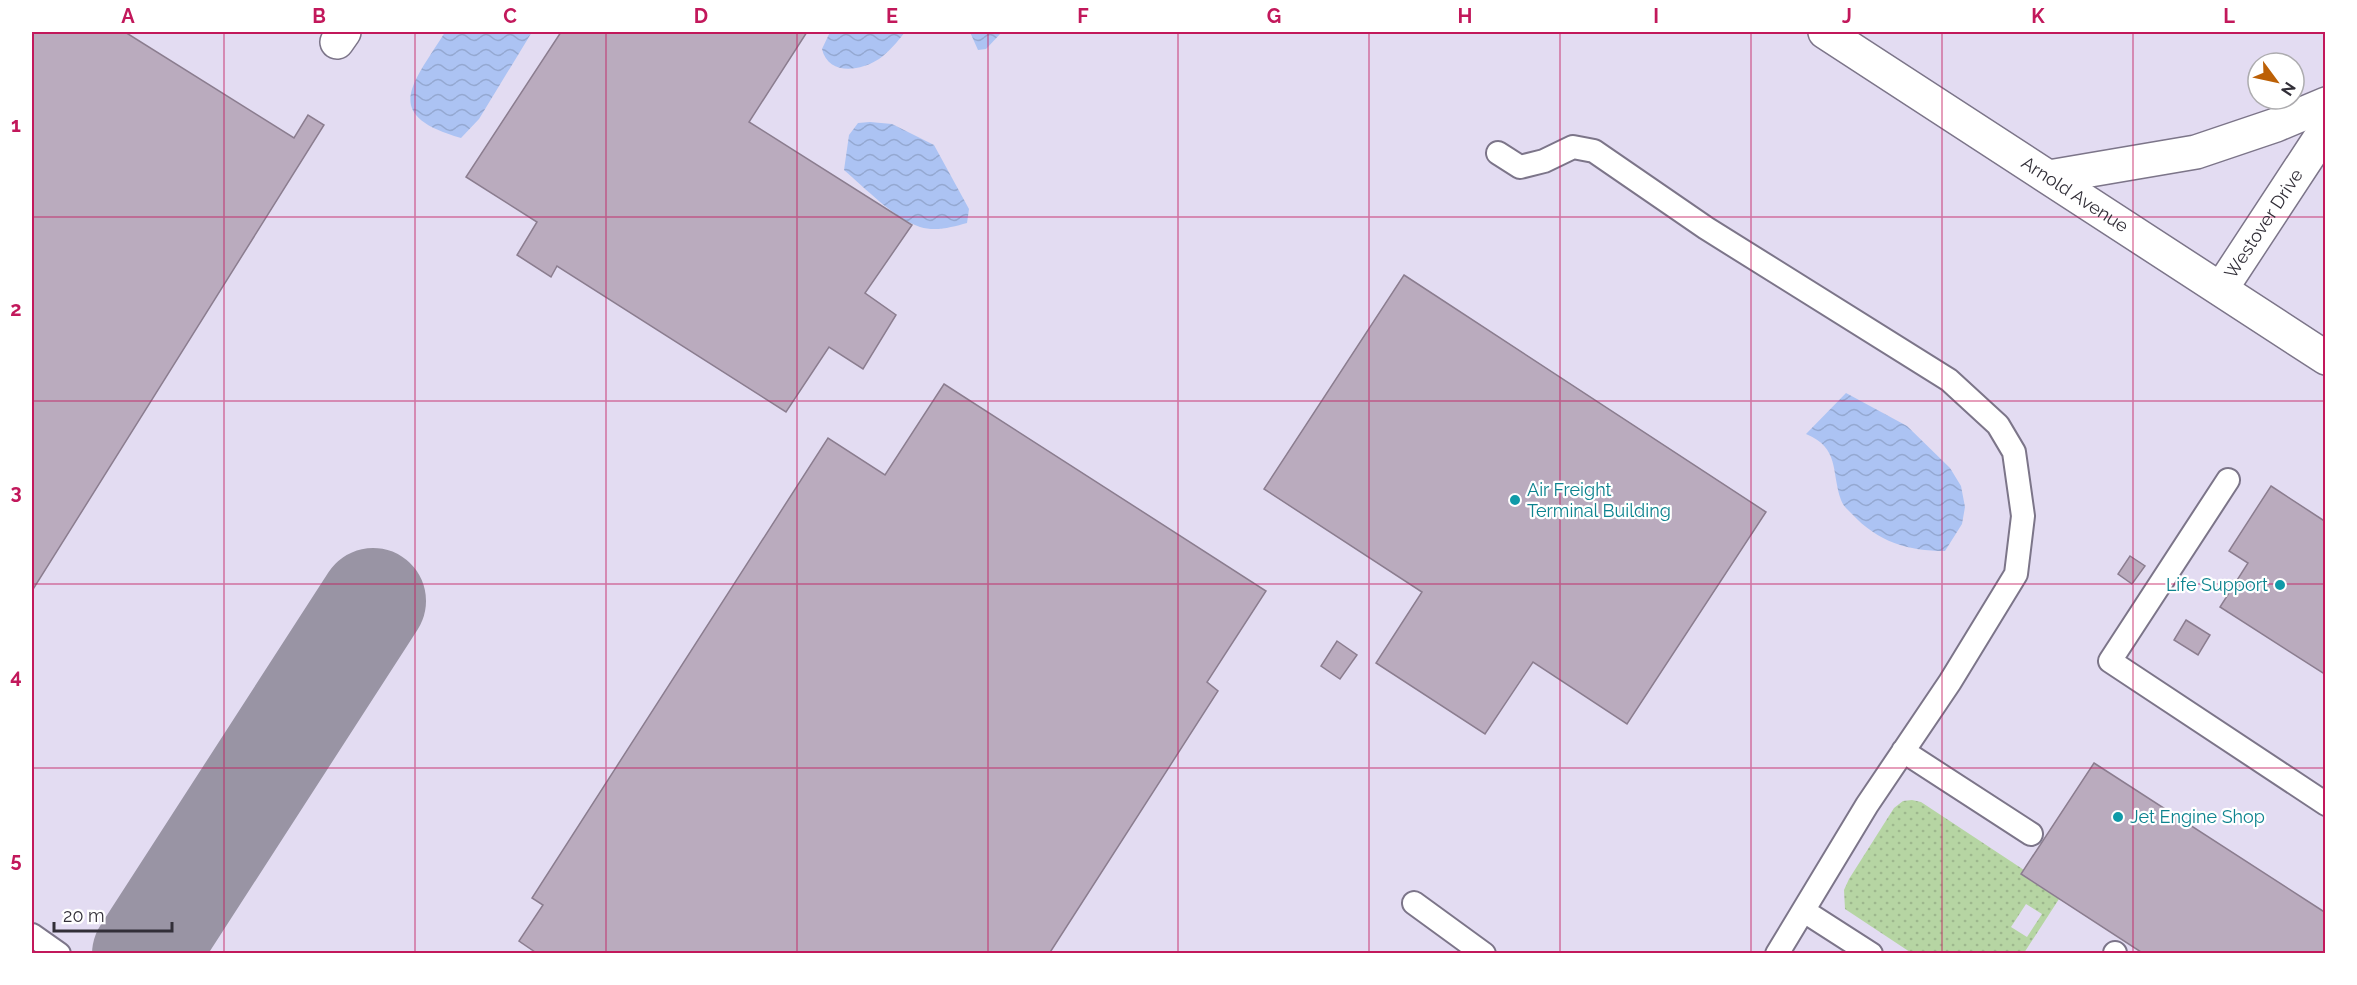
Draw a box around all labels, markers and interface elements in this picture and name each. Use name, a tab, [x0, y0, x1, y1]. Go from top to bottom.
text: A	[121, 4, 135, 28]
text: B	[312, 4, 326, 28]
text: C	[503, 4, 517, 28]
text: D	[694, 4, 708, 28]
text: E	[886, 4, 898, 28]
text: F	[1077, 4, 1089, 28]
text: G	[1267, 4, 1281, 28]
text: H	[1458, 4, 1472, 28]
text: I	[1653, 4, 1659, 28]
text: J	[1842, 4, 1852, 28]
text: K	[2031, 4, 2045, 28]
text: L	[2223, 4, 2235, 28]
north arrow	[2246, 51, 2306, 111]
text: N	[2277, 79, 2299, 99]
text: 1	[11, 113, 21, 137]
street label: Arnold Avenue	[2018, 152, 2133, 237]
street label: Westover Drive	[2220, 165, 2307, 282]
text: 2	[10, 297, 22, 321]
place label: Air Freight Terminal Building	[1527, 479, 1671, 521]
text: 3	[10, 480, 22, 504]
marker: Air Freight Terminal Building	[1508, 493, 1522, 507]
place label: Life Support	[2166, 574, 2268, 595]
marker: Life Support	[2273, 578, 2287, 592]
text: 4	[10, 664, 22, 688]
place label: Jet Engine Shop	[2130, 806, 2265, 827]
marker: Jet Engine Shop	[2111, 810, 2125, 824]
text: 5	[10, 848, 22, 872]
scale bar	[54, 895, 172, 933]
text: 20 m	[63, 905, 105, 926]

